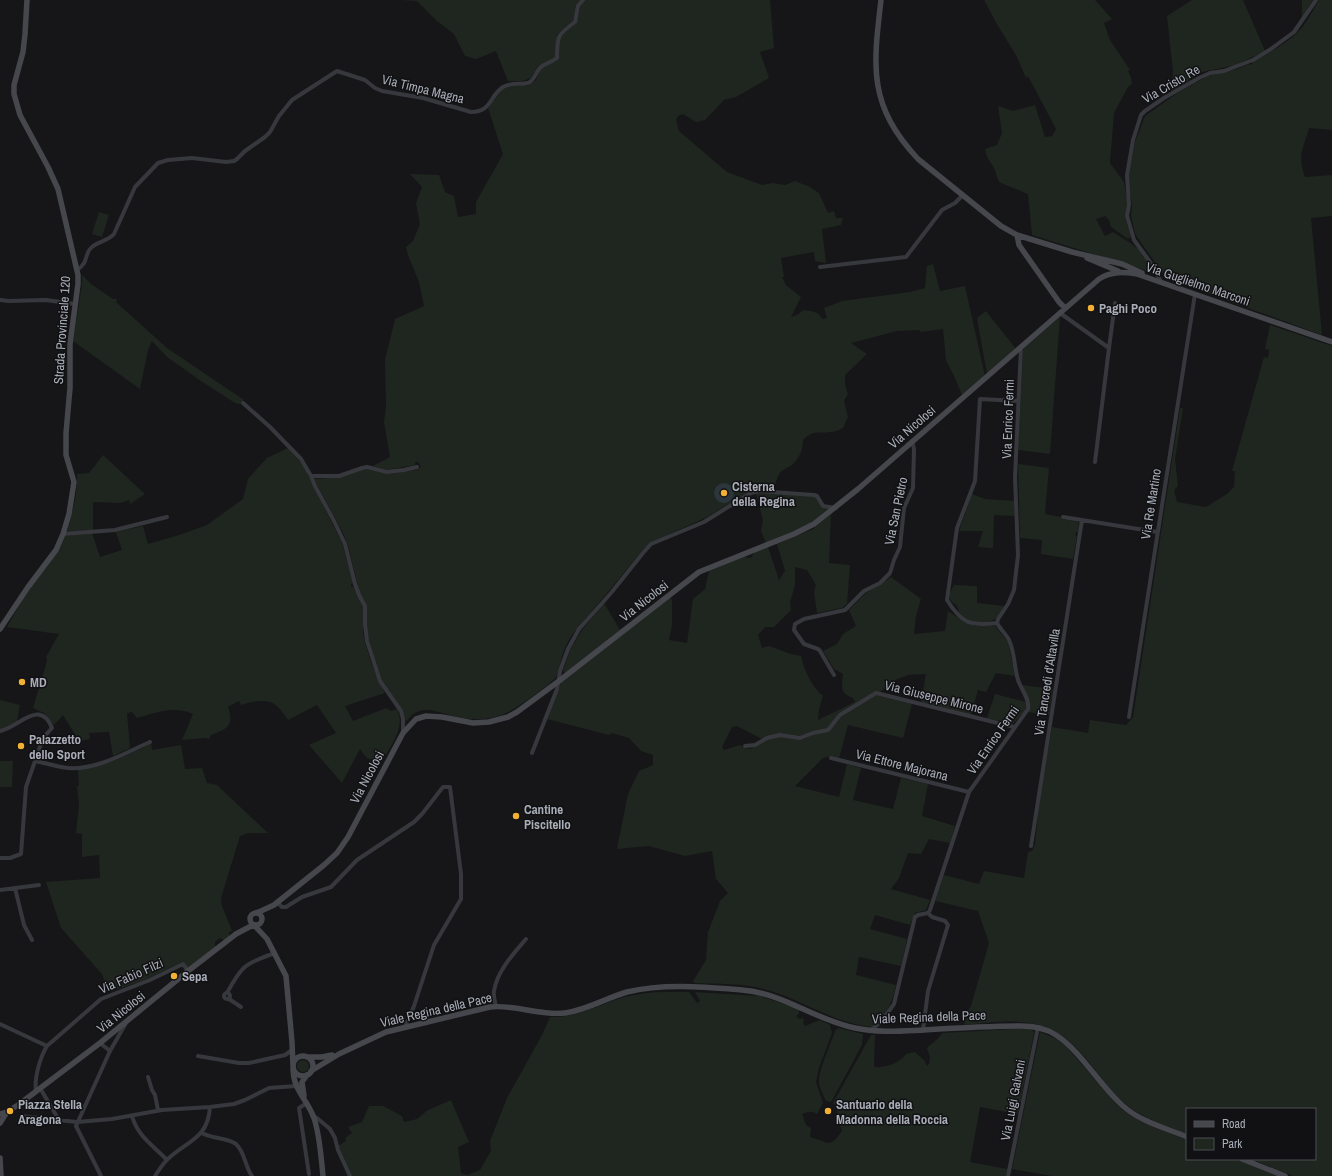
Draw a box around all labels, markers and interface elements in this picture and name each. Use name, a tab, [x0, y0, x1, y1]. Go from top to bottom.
street label: Via Cristo Re	[1139, 61, 1203, 107]
street label: Via Timpa Magna	[380, 71, 466, 107]
street label: Via Guglielmo Marconi	[1144, 258, 1252, 310]
street label: Strada Provinciale 120	[50, 275, 74, 385]
place label: Paghi Poco	[1099, 300, 1157, 317]
marker: Paghi Poco	[1086, 303, 1096, 313]
street label: Via Enrico Fermi	[998, 379, 1018, 459]
street label: Via Nicolosi	[885, 402, 939, 452]
street label: Via Re Martino	[1137, 467, 1165, 541]
street label: Via San Pietro	[880, 475, 912, 547]
place label: Cisterna della Regina	[732, 478, 795, 510]
marker: Cisterna della Regina	[719, 488, 729, 498]
street label: Via Nicolosi	[616, 577, 672, 625]
street label: Via Tancredi d'Altavilla	[1030, 627, 1064, 737]
place label: MD	[30, 674, 47, 691]
marker: MD	[17, 677, 27, 687]
street label: Via Giuseppe Mirone	[883, 677, 985, 718]
street label: Via Enrico Fermi	[963, 702, 1023, 778]
place label: Palazzetto dello Sport	[29, 731, 85, 763]
marker: Palazzetto dello Sport	[16, 741, 26, 751]
street label: Via Ettore Majorana	[854, 745, 950, 785]
street label: Via Nicolosi	[346, 748, 388, 806]
place label: Cantine Piscitello	[524, 801, 571, 833]
marker: Cantine Piscitello	[511, 811, 521, 821]
street label: Via Fabio Filzi	[96, 954, 166, 998]
place label: Sepa	[182, 968, 208, 985]
marker: Sepa	[169, 971, 179, 981]
street label: Via Nicolosi	[93, 987, 149, 1037]
street label: Viale Regina della Pace	[378, 989, 494, 1031]
street label: Viale Regina della Pace	[872, 1007, 986, 1027]
street label: Via Luigi Galvani	[997, 1058, 1029, 1142]
place label: Piazza Stella Aragona	[18, 1096, 82, 1128]
place label: Santuario della Madonna della Roccia	[836, 1096, 948, 1128]
marker: Piazza Stella Aragona	[5, 1106, 15, 1116]
marker: Santuario della Madonna della Roccia	[823, 1106, 833, 1116]
legend	[1186, 1108, 1316, 1160]
text: Road	[1222, 1116, 1246, 1132]
text: Park	[1222, 1136, 1242, 1152]

